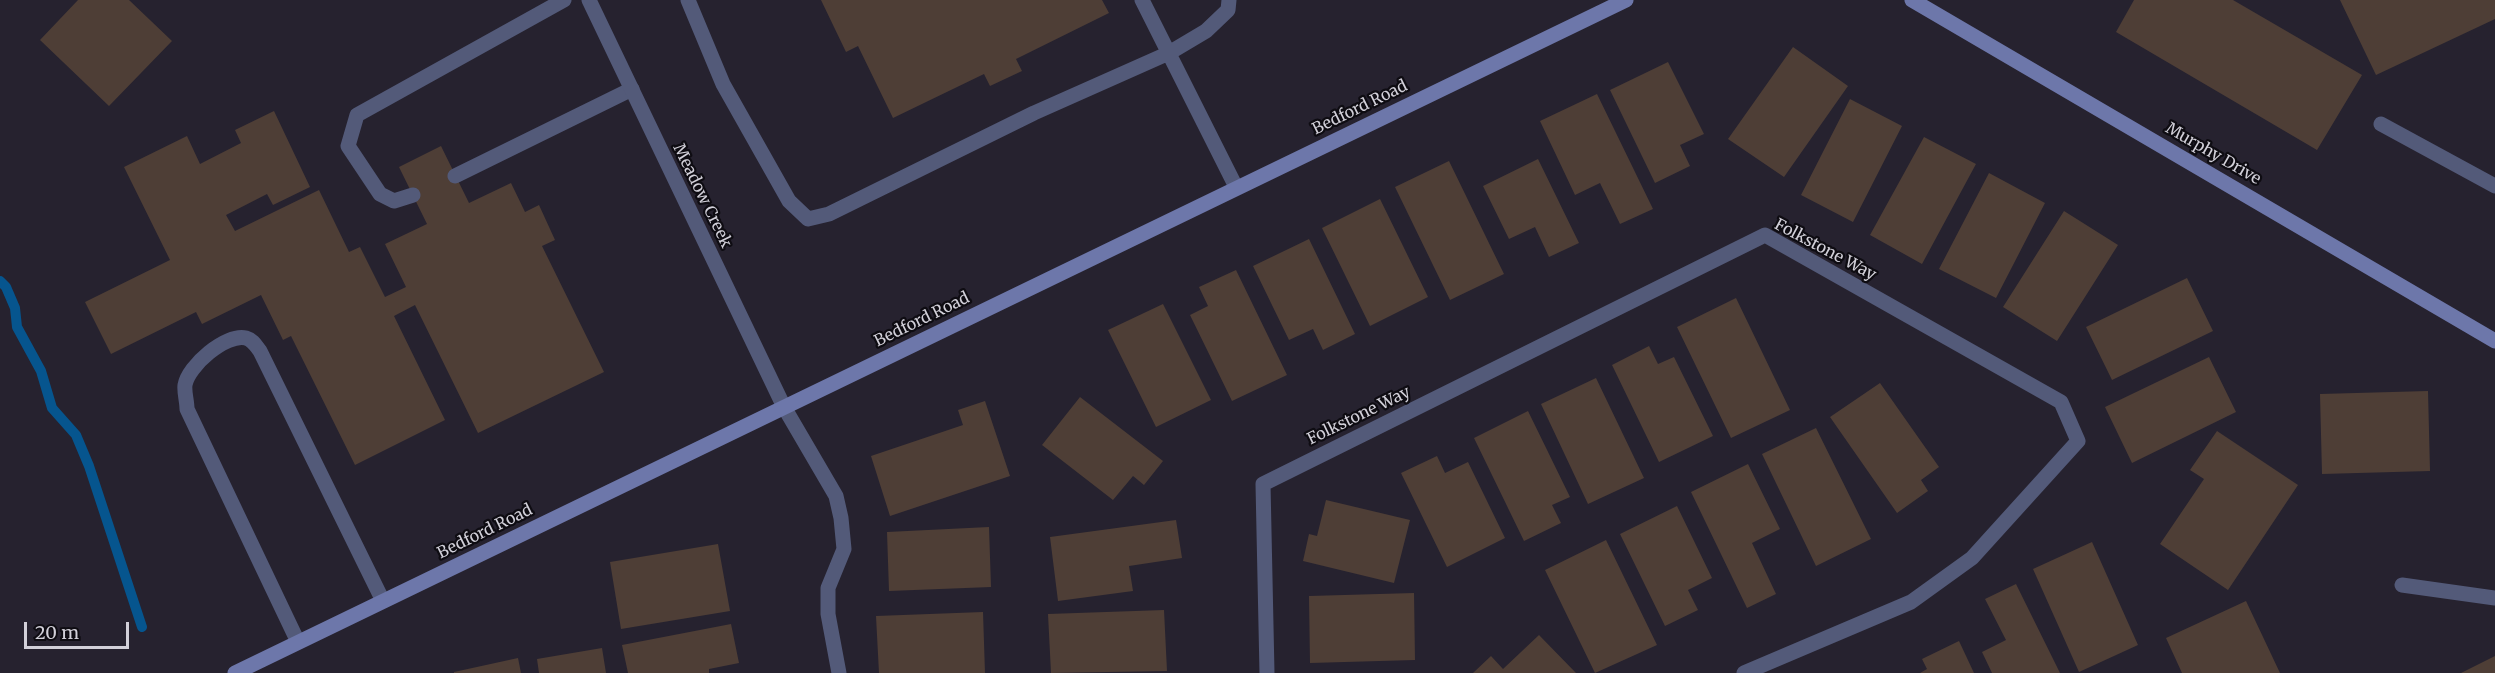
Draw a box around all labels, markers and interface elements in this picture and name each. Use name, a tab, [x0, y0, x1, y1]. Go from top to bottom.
street label: Bedford Road	[1309, 77, 1411, 139]
street label: Murphy Drive	[2162, 119, 2264, 189]
street label: Meadow Creek	[669, 141, 735, 251]
street label: Folkstone Way	[1771, 215, 1879, 285]
street label: Bedford Road	[871, 289, 973, 351]
street label: Folkstone Way	[1304, 383, 1414, 449]
street label: Bedford Road	[434, 501, 536, 563]
scale bar	[27, 610, 132, 648]
text: 20 m	[35, 621, 79, 644]

